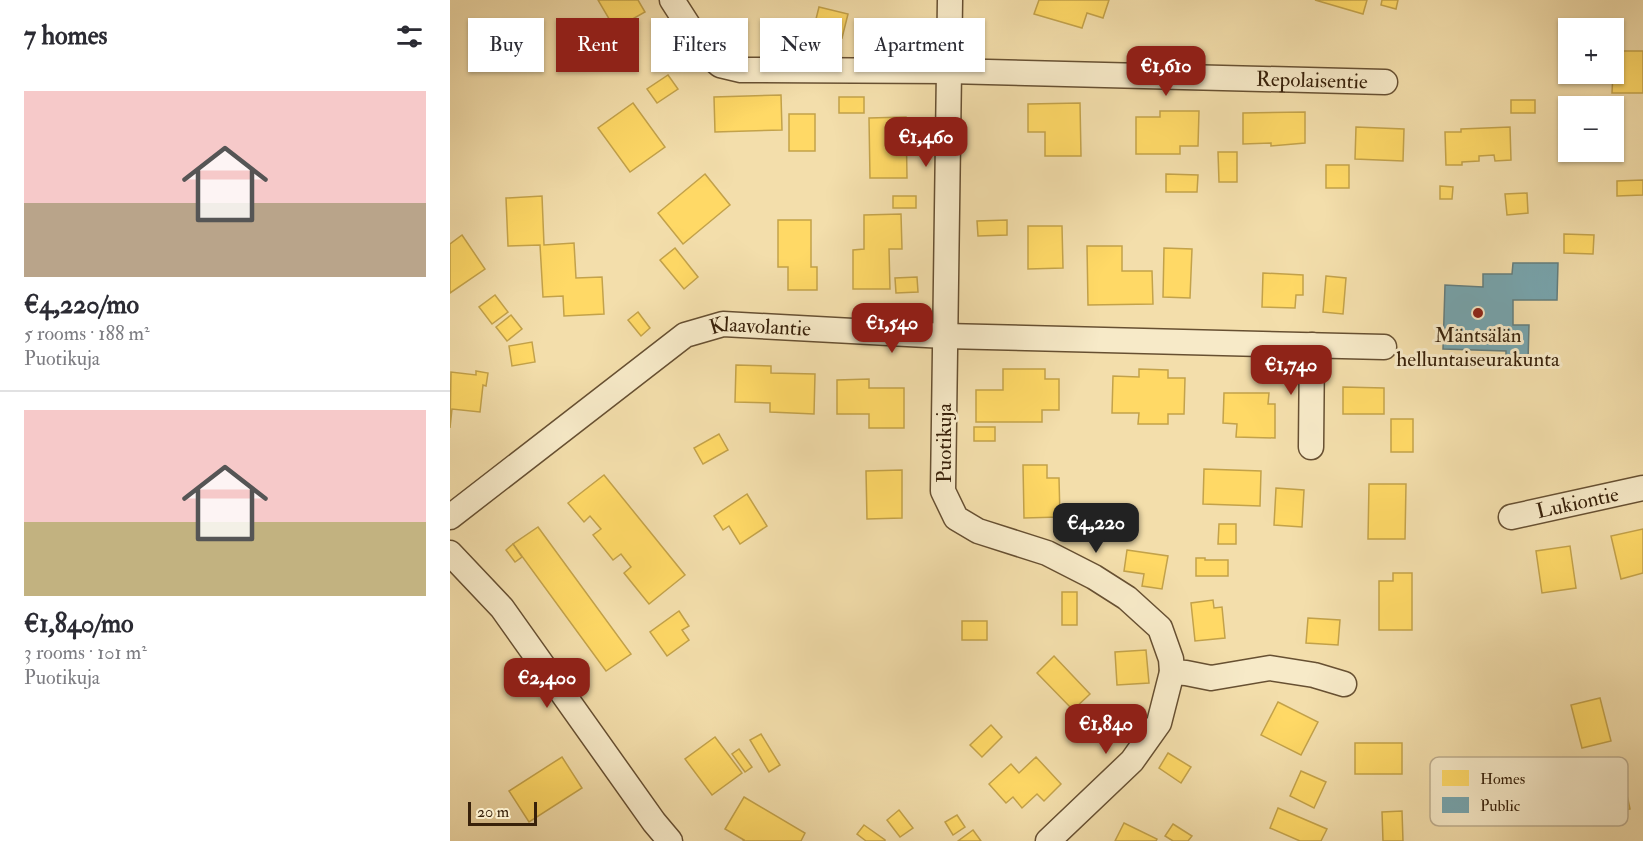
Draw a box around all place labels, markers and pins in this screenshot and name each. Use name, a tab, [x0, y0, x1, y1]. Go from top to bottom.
pin: €1,610	[1117, 46, 1215, 97]
pin: €1,460	[877, 117, 975, 168]
pin: €1,540	[843, 303, 941, 354]
marker: Mäntsälän helluntaiseurakunta	[1471, 306, 1485, 320]
place label: Mäntsälän helluntaiseurakunta	[1396, 322, 1560, 373]
pin: €1,740	[1242, 345, 1340, 396]
pin: €4,220	[1047, 503, 1145, 554]
pin: €2,400	[498, 658, 596, 709]
pin: €1,840	[1057, 704, 1155, 755]

